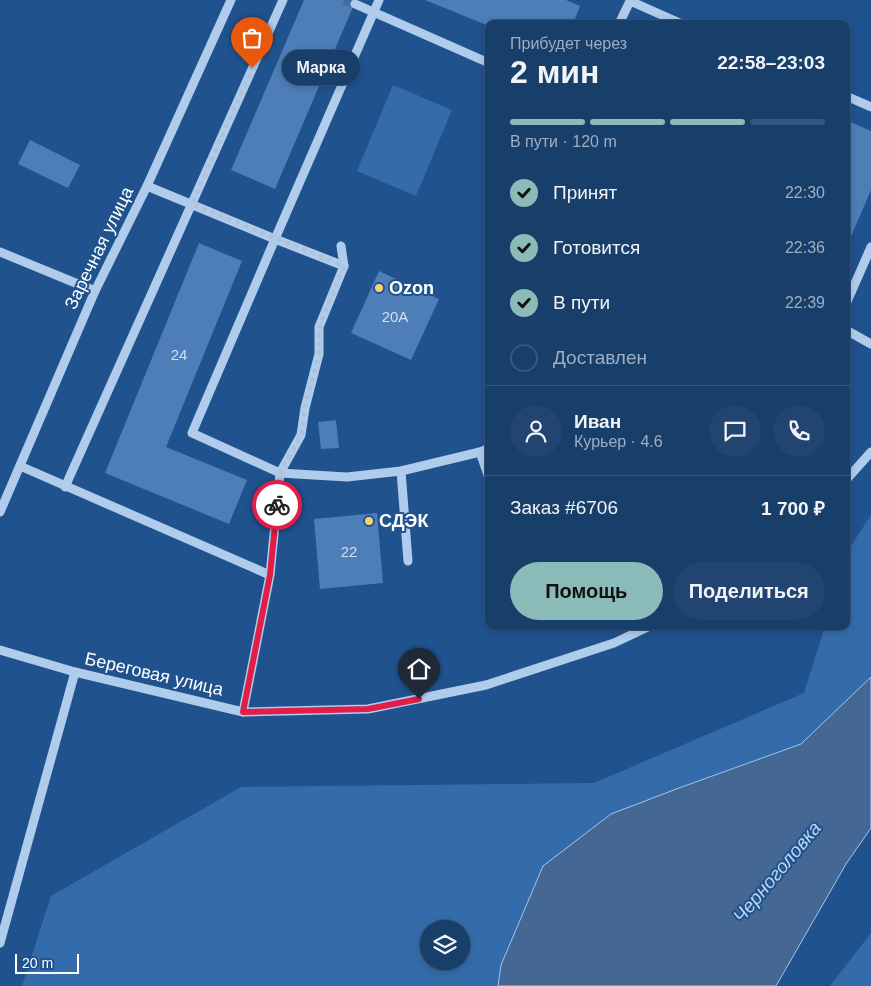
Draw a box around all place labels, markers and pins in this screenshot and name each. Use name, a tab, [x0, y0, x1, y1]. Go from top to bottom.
pin	[231, 17, 273, 68]
callout: Марка	[282, 50, 360, 86]
place label: Ozon	[389, 278, 434, 298]
marker: Ozon	[373, 282, 385, 294]
place label: СДЭК	[379, 511, 429, 531]
marker: СДЭК	[363, 515, 375, 527]
pin	[398, 648, 440, 699]

